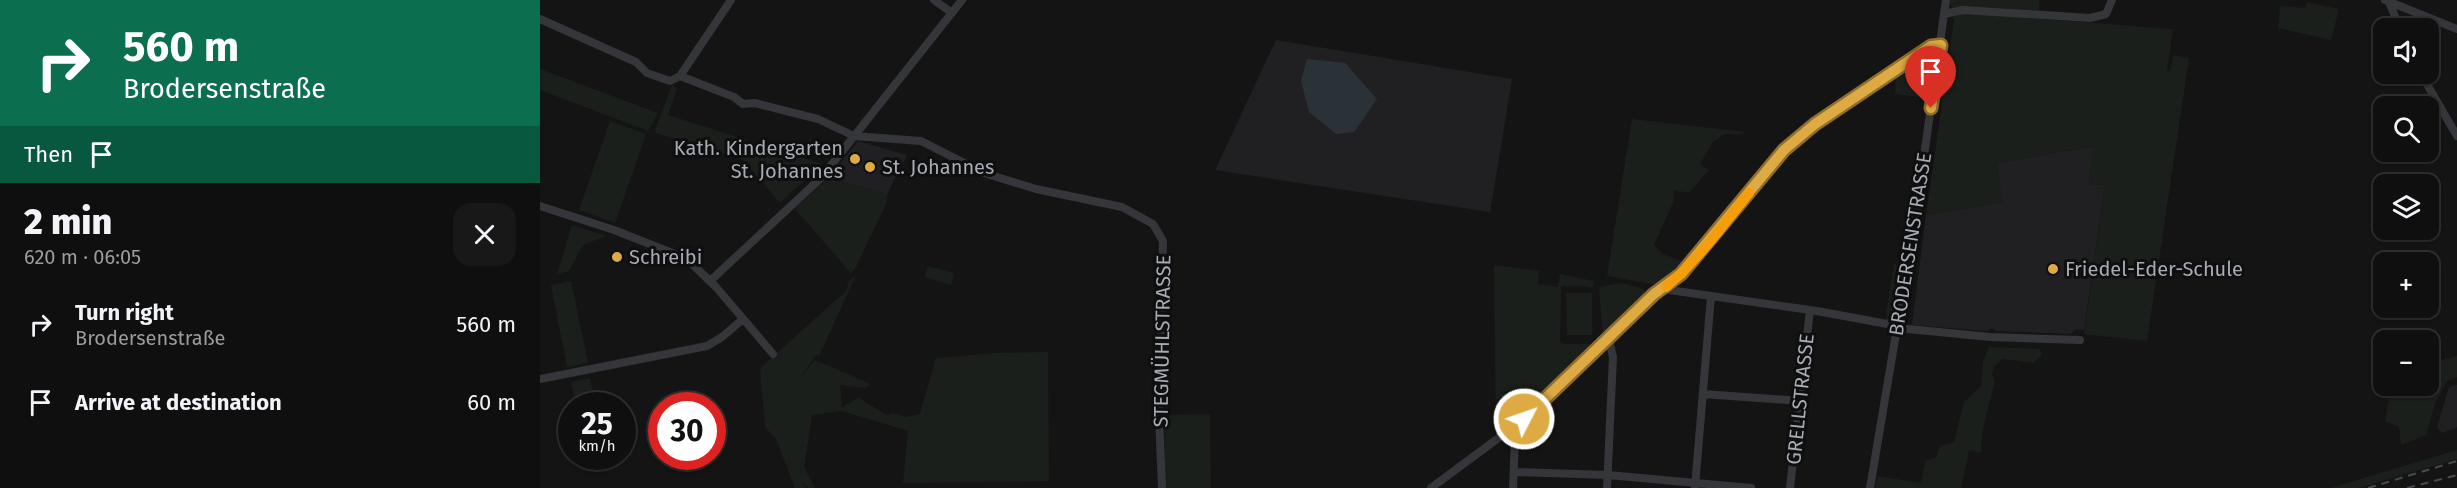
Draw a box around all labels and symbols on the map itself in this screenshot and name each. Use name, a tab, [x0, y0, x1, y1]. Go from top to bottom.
pin	[1905, 46, 1956, 108]
place label: Kath. Kindergarten St. Johannes	[674, 136, 843, 183]
street label: BRODERSENSTRASSE	[1884, 151, 1936, 337]
marker: Kath. Kindergarten St. Johannes	[848, 152, 862, 166]
place label: St. Johannes	[882, 155, 994, 179]
marker: St. Johannes	[863, 160, 877, 174]
place label: Schreibi	[629, 245, 702, 269]
marker: Schreibi	[610, 250, 624, 264]
street label: STEGMÜHLSTRASSE	[1148, 255, 1176, 427]
place label: Friedel-Eder-Schule	[2065, 257, 2243, 281]
marker: Friedel-Eder-Schule	[2046, 262, 2060, 276]
street label: GRELLSTRASSE	[1781, 332, 1819, 466]
position arrow	[1492, 387, 1556, 451]
speed limit sign: 30	[648, 392, 726, 470]

